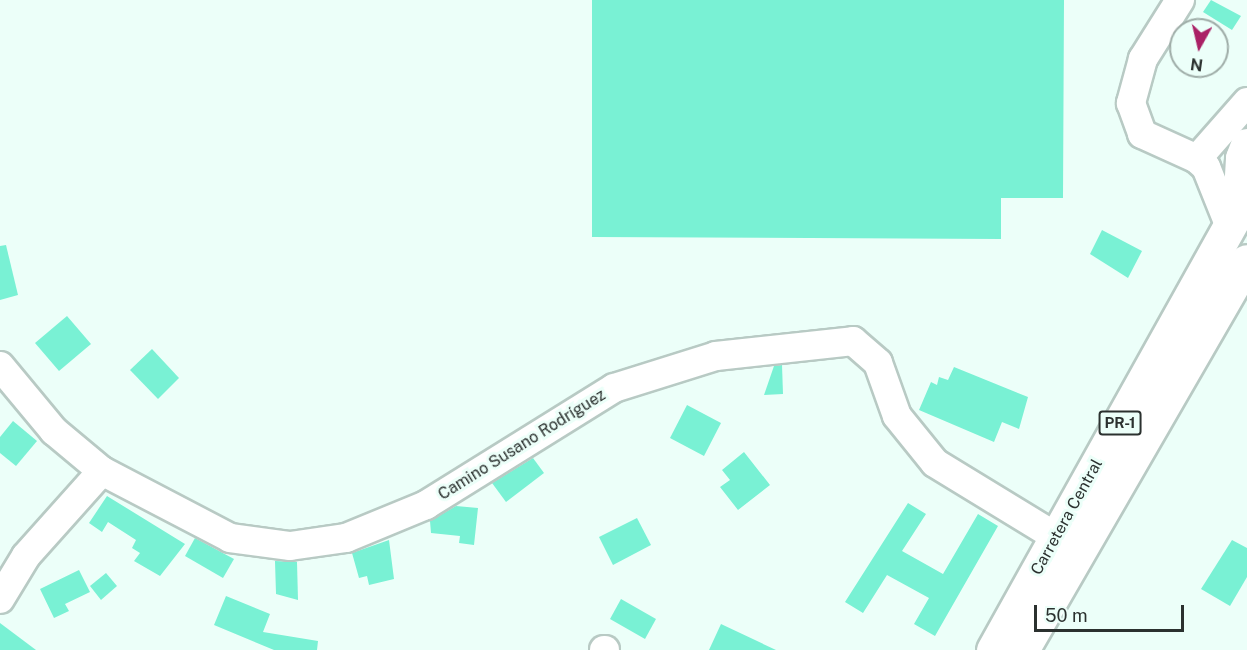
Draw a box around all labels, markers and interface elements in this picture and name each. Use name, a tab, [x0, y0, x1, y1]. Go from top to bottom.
north arrow	[1169, 18, 1229, 78]
text: N	[1189, 54, 1204, 75]
street label: Camino Susano Rodríguez	[435, 385, 609, 505]
road number: PR-1	[1098, 411, 1142, 435]
street label: Carretera Central	[1027, 456, 1107, 578]
scale bar	[1037, 593, 1187, 631]
text: 50 m	[1045, 605, 1088, 626]

